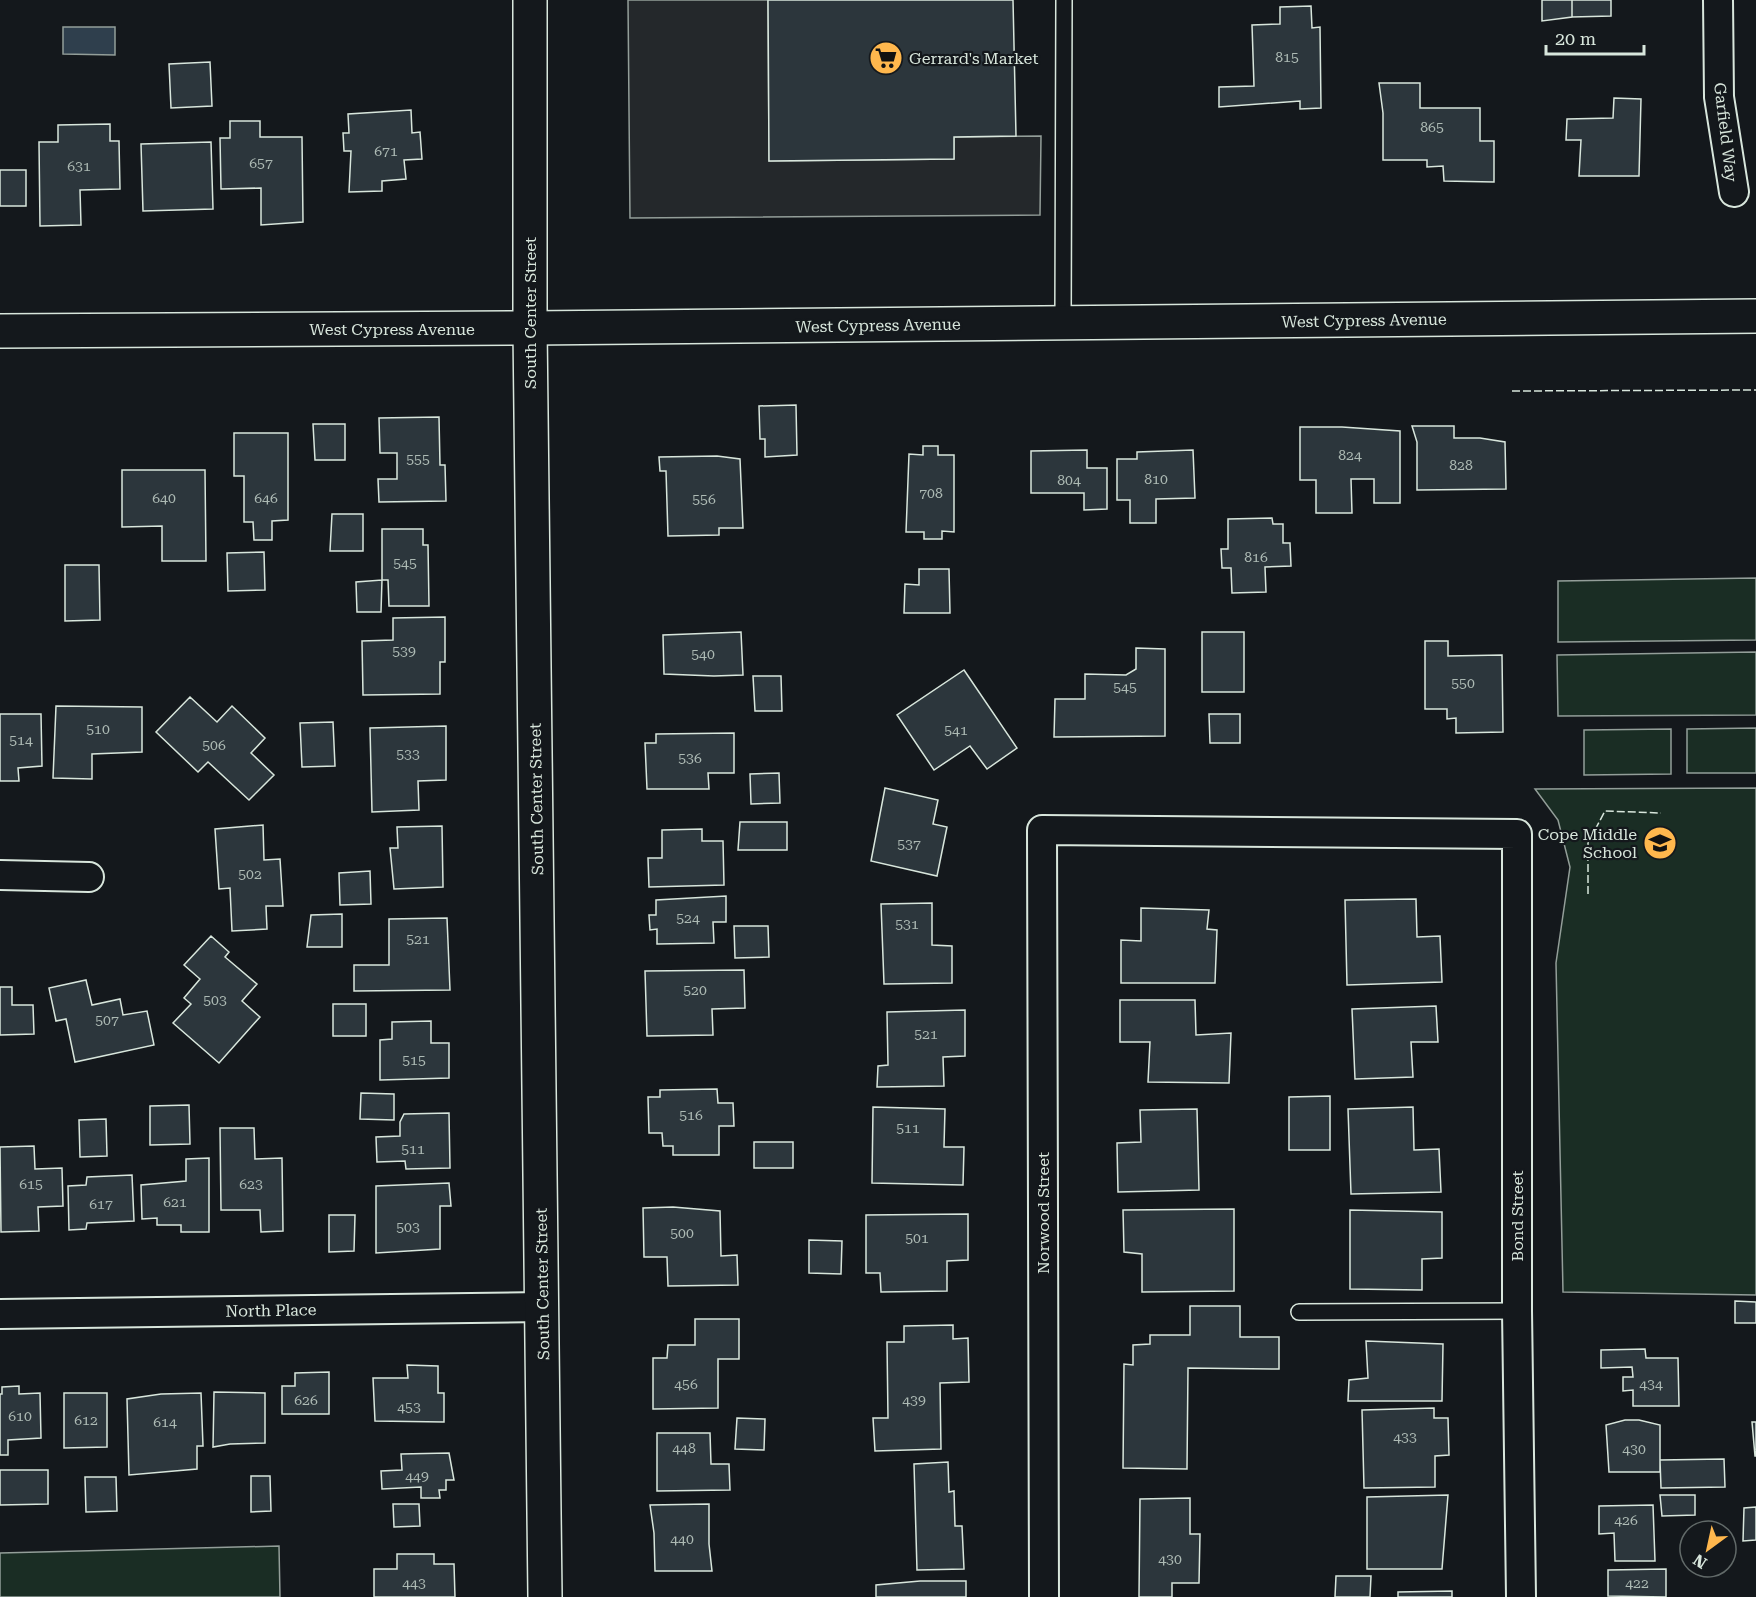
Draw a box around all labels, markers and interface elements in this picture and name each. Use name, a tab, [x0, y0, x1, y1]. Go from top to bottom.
scale bar	[1546, 18, 1644, 56]
text: 20 m	[1555, 28, 1596, 49]
supermarket icon: Gerrard's Market	[868, 40, 904, 76]
place label: Gerrard's Market	[909, 49, 1038, 68]
house number: 815	[1275, 49, 1299, 65]
street label: Garfield Way	[1710, 81, 1741, 183]
house number: 865	[1420, 119, 1444, 135]
house number: 671	[374, 143, 398, 159]
house number: 657	[249, 155, 273, 171]
house number: 631	[67, 158, 91, 174]
street label: South Center Street	[521, 237, 540, 389]
street label: West Cypress Avenue	[1281, 310, 1447, 331]
street label: West Cypress Avenue	[795, 315, 961, 336]
street label: West Cypress Avenue	[309, 320, 475, 339]
house number: 824	[1338, 447, 1362, 463]
house number: 555	[406, 451, 430, 467]
house number: 828	[1449, 457, 1473, 473]
house number: 810	[1144, 471, 1168, 487]
house number: 804	[1057, 472, 1081, 488]
house number: 708	[919, 485, 943, 501]
house number: 640	[152, 490, 176, 506]
house number: 646	[254, 490, 278, 506]
house number: 556	[692, 491, 716, 507]
house number: 816	[1244, 549, 1268, 565]
house number: 545	[393, 555, 417, 571]
house number: 539	[392, 643, 416, 659]
house number: 540	[691, 646, 715, 662]
house number: 550	[1451, 675, 1475, 691]
house number: 545	[1113, 679, 1137, 695]
house number: 510	[86, 721, 110, 737]
house number: 541	[944, 722, 968, 738]
street label: South Center Street	[526, 723, 547, 875]
house number: 514	[9, 732, 33, 748]
house number: 506	[202, 737, 226, 753]
house number: 533	[396, 746, 420, 762]
house number: 536	[678, 750, 702, 766]
place label: Cope Middle School	[1538, 825, 1637, 862]
school or university icon: Cope Middle School	[1642, 825, 1678, 861]
house number: 537	[897, 836, 921, 852]
house number: 502	[238, 866, 262, 882]
house number: 524	[676, 910, 700, 926]
house number: 531	[895, 916, 919, 932]
house number: 521	[406, 931, 430, 947]
house number: 520	[683, 982, 707, 998]
house number: 503	[203, 992, 227, 1008]
house number: 507	[95, 1012, 119, 1028]
house number: 521	[914, 1026, 938, 1042]
house number: 515	[402, 1052, 426, 1068]
house number: 516	[679, 1107, 703, 1123]
house number: 511	[896, 1120, 920, 1136]
house number: 511	[401, 1141, 425, 1157]
street label: Norwood Street	[1034, 1152, 1053, 1274]
street label: Bond Street	[1508, 1170, 1527, 1262]
house number: 615	[19, 1176, 43, 1192]
house number: 623	[239, 1176, 263, 1192]
house number: 621	[163, 1194, 187, 1210]
house number: 617	[89, 1196, 113, 1212]
street label: South Center Street	[532, 1208, 553, 1360]
house number: 503	[396, 1219, 420, 1235]
house number: 500	[670, 1225, 694, 1241]
house number: 501	[905, 1230, 929, 1246]
street label: North Place	[225, 1300, 317, 1321]
house number: 456	[674, 1376, 698, 1392]
house number: 434	[1639, 1376, 1663, 1392]
house number: 626	[294, 1392, 318, 1408]
house number: 439	[902, 1392, 926, 1408]
house number: 453	[397, 1399, 421, 1415]
house number: 610	[8, 1408, 32, 1424]
house number: 612	[74, 1412, 98, 1428]
house number: 614	[153, 1414, 177, 1430]
house number: 433	[1393, 1429, 1417, 1445]
house number: 448	[672, 1440, 696, 1456]
house number: 430	[1622, 1441, 1646, 1457]
house number: 449	[405, 1468, 429, 1484]
house number: 426	[1614, 1512, 1638, 1528]
north arrow	[1678, 1519, 1738, 1579]
house number: 440	[670, 1531, 694, 1547]
text: N	[1690, 1550, 1710, 1572]
house number: 430	[1158, 1551, 1182, 1567]
house number: 443	[402, 1575, 426, 1591]
house number: 422	[1625, 1575, 1649, 1591]

